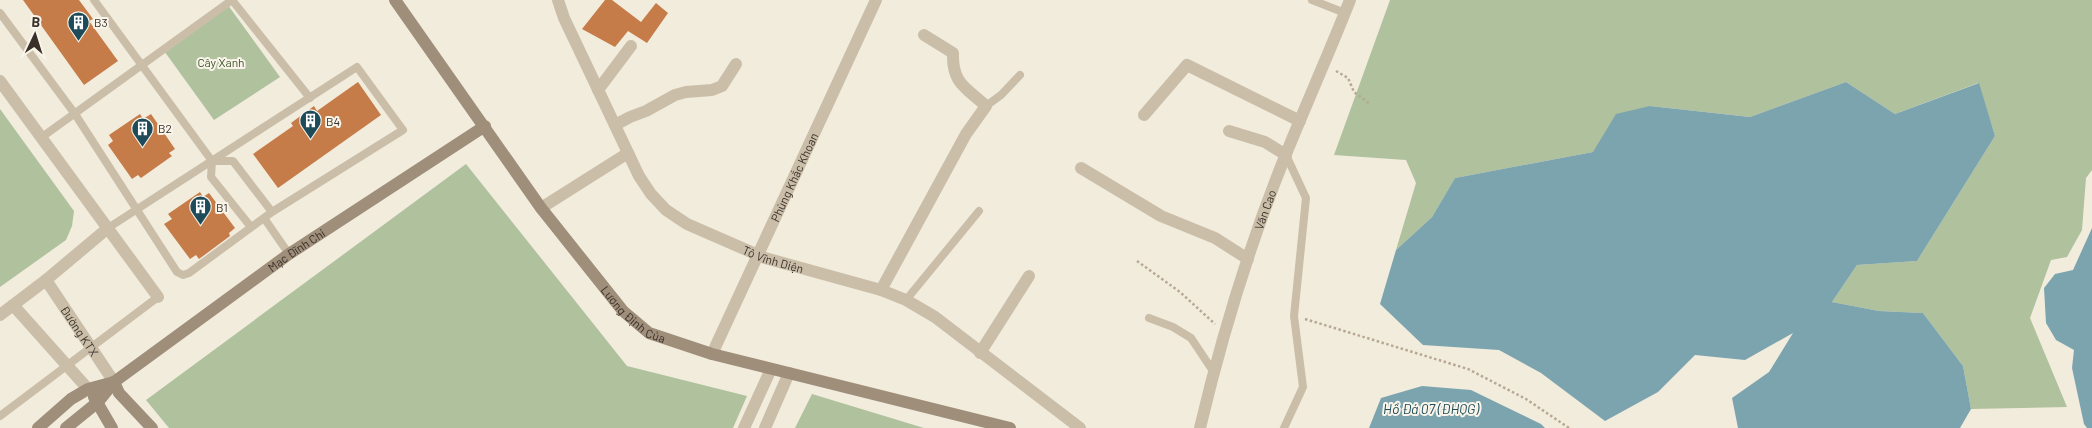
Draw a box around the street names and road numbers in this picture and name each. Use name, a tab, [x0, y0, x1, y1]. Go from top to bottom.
street label: Phùng Khắc Khoan	[767, 130, 821, 224]
street label: Văn Cao	[1251, 188, 1278, 231]
street label: Mạc Đĩnh Chi	[265, 225, 328, 274]
street label: Tô Vĩnh Diện	[741, 242, 805, 275]
street label: Lương Định Của	[598, 283, 667, 345]
street label: Đường KTX	[58, 303, 102, 359]

